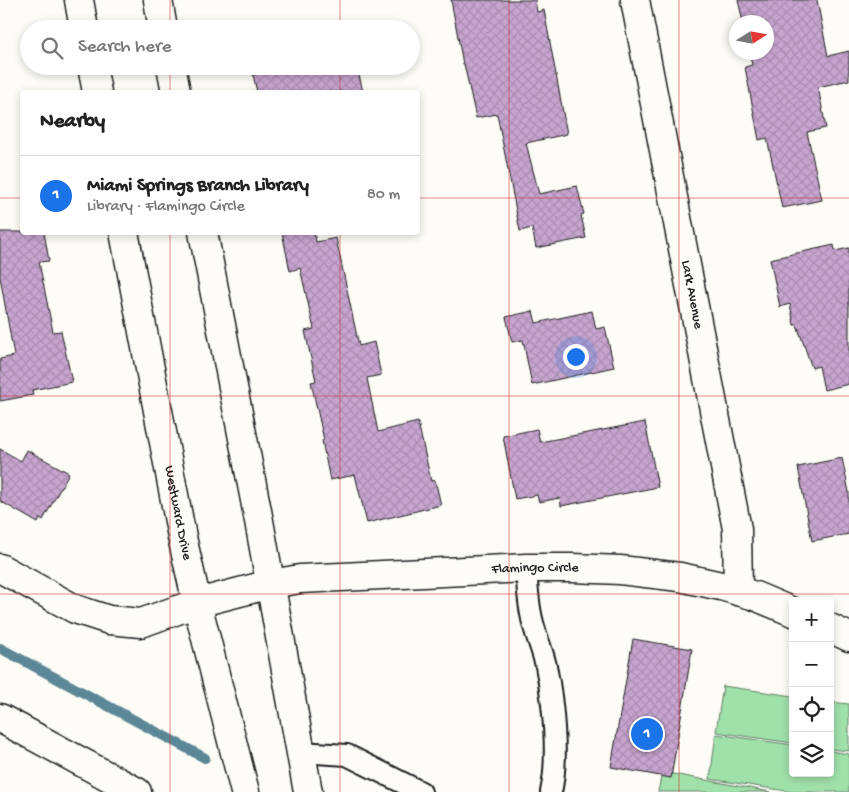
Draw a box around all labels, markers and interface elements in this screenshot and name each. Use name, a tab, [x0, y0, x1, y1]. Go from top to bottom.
north arrow	[729, 15, 774, 60]
search box	[20, 20, 420, 75]
icon: search	[38, 34, 66, 62]
text: Search here	[78, 36, 172, 59]
text: Nearby	[40, 110, 105, 135]
text: Miami Springs Branch Library	[87, 175, 309, 198]
text: 1	[53, 186, 59, 205]
text: 80 m	[367, 186, 400, 205]
text: Library · Flamingo Circle	[87, 198, 245, 217]
street label: Lark Avenue	[677, 259, 707, 331]
your location	[563, 344, 589, 370]
street label: Westward Drive	[160, 464, 196, 562]
street label: Flamingo Circle	[490, 559, 580, 578]
map controls	[789, 597, 834, 777]
button: +	[789, 597, 834, 642]
button: −	[789, 642, 834, 687]
button: locate	[789, 687, 834, 732]
pin: 1	[631, 715, 663, 753]
button: layers	[789, 732, 834, 777]

